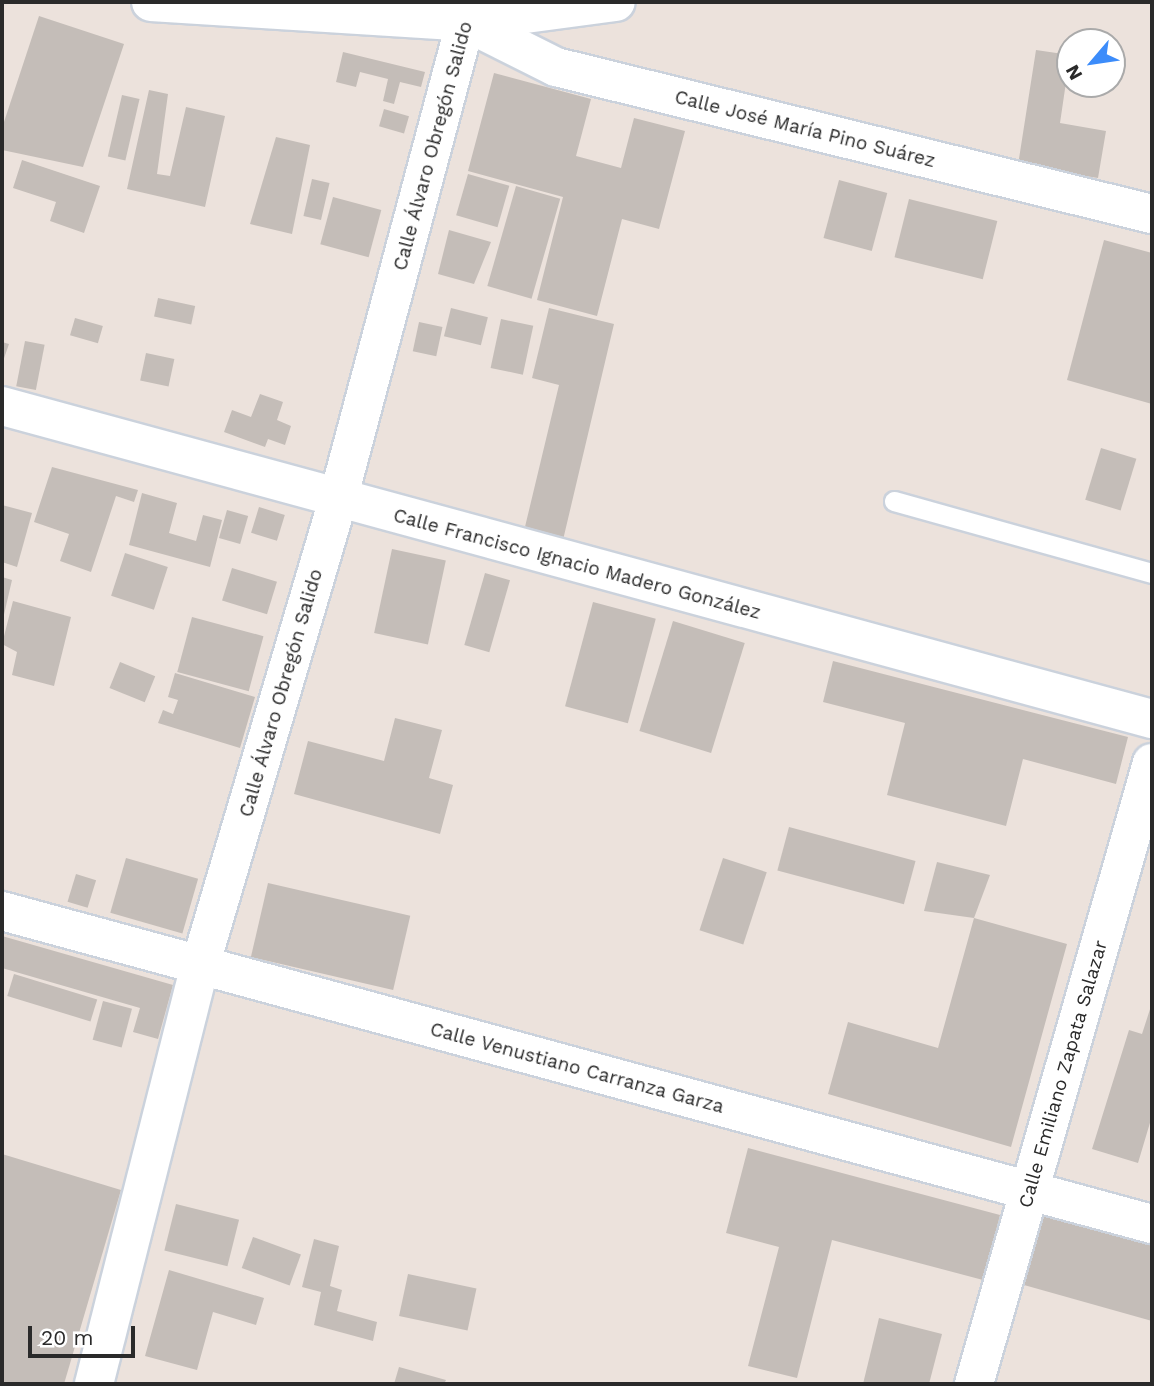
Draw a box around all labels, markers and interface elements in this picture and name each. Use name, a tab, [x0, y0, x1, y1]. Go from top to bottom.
street label: Calle Álvaro Obregón Salido	[389, 19, 477, 273]
north arrow	[1056, 28, 1126, 98]
text: N	[1060, 61, 1087, 84]
street label: Calle José María Pino Suárez	[672, 85, 938, 173]
street label: Calle Francisco Ignacio Madero González	[391, 504, 763, 624]
street label: Calle Álvaro Obregón Salido	[235, 566, 327, 820]
street label: Calle Emiliano Zapata Salazar	[1014, 937, 1112, 1211]
street label: Calle Venustiano Carranza Garza	[427, 1018, 727, 1118]
scale bar	[32, 1312, 138, 1356]
text: 20 m	[41, 1325, 93, 1350]

